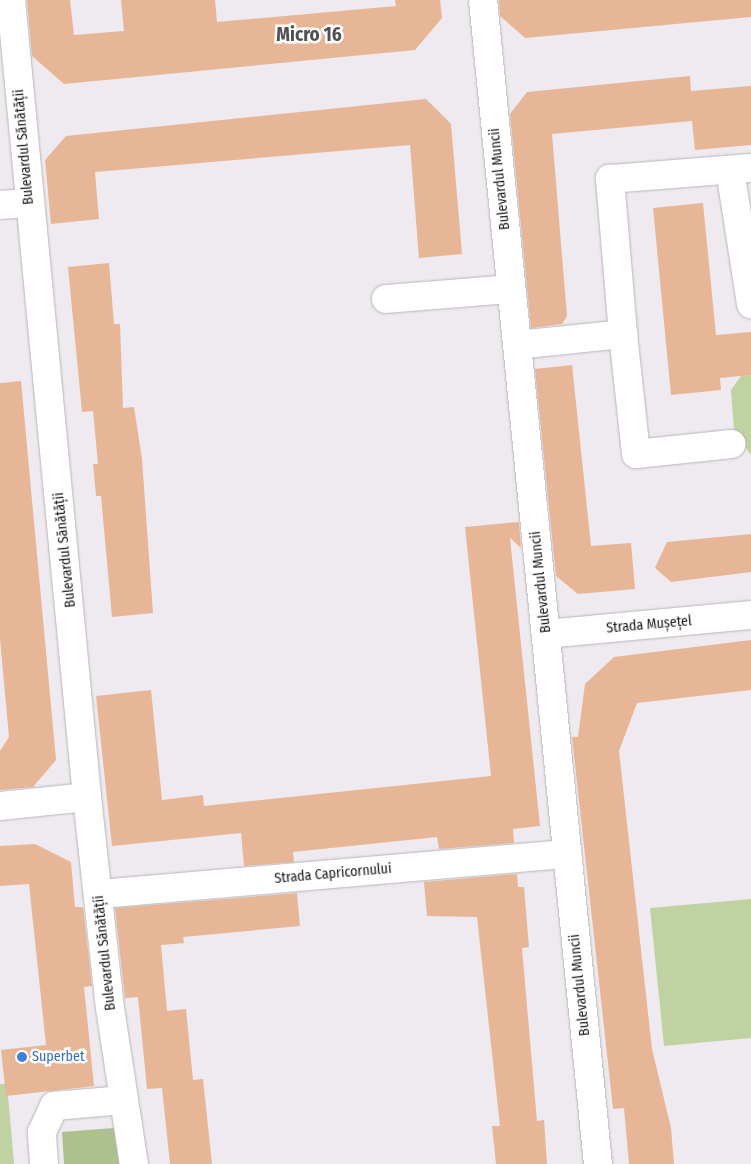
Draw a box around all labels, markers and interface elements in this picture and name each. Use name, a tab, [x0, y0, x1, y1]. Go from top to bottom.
district label: Micro 16	[276, 24, 342, 46]
street label: Bulevardul Sănătății	[11, 89, 37, 205]
street label: Bulevardul Muncii	[486, 127, 514, 231]
street label: Bulevardul Sănătății	[51, 492, 79, 608]
street label: Bulevardul Muncii	[527, 530, 555, 634]
street label: Strada Mușețel	[606, 613, 692, 637]
street label: Strada Capricornului	[274, 861, 392, 887]
street label: Bulevardul Sănătății	[91, 895, 119, 1011]
street label: Bulevardul Muncii	[566, 933, 594, 1037]
place label: Superbet	[32, 1049, 84, 1065]
marker: Superbet	[16, 1051, 28, 1063]

